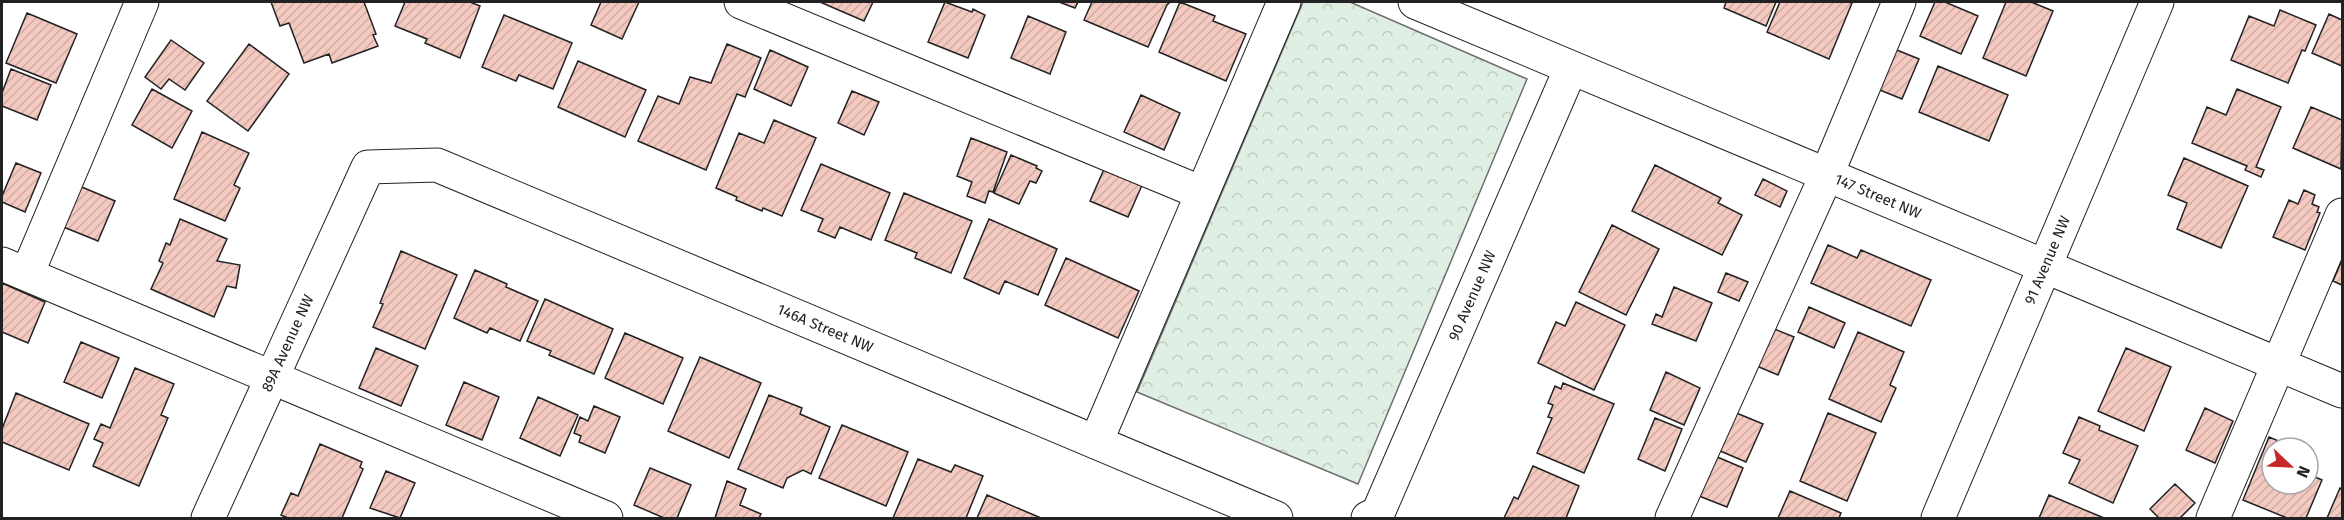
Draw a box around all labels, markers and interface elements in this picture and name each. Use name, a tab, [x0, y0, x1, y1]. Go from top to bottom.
street label: 147 Street NW	[1832, 170, 1924, 223]
street label: 91 Avenue NW	[2021, 213, 2074, 307]
street label: 90 Avenue NW	[1445, 247, 1500, 344]
street label: 89A Avenue NW	[258, 291, 318, 395]
street label: 146A Street NW	[775, 300, 877, 357]
north arrow	[2260, 436, 2320, 496]
text: N	[2293, 463, 2314, 480]

